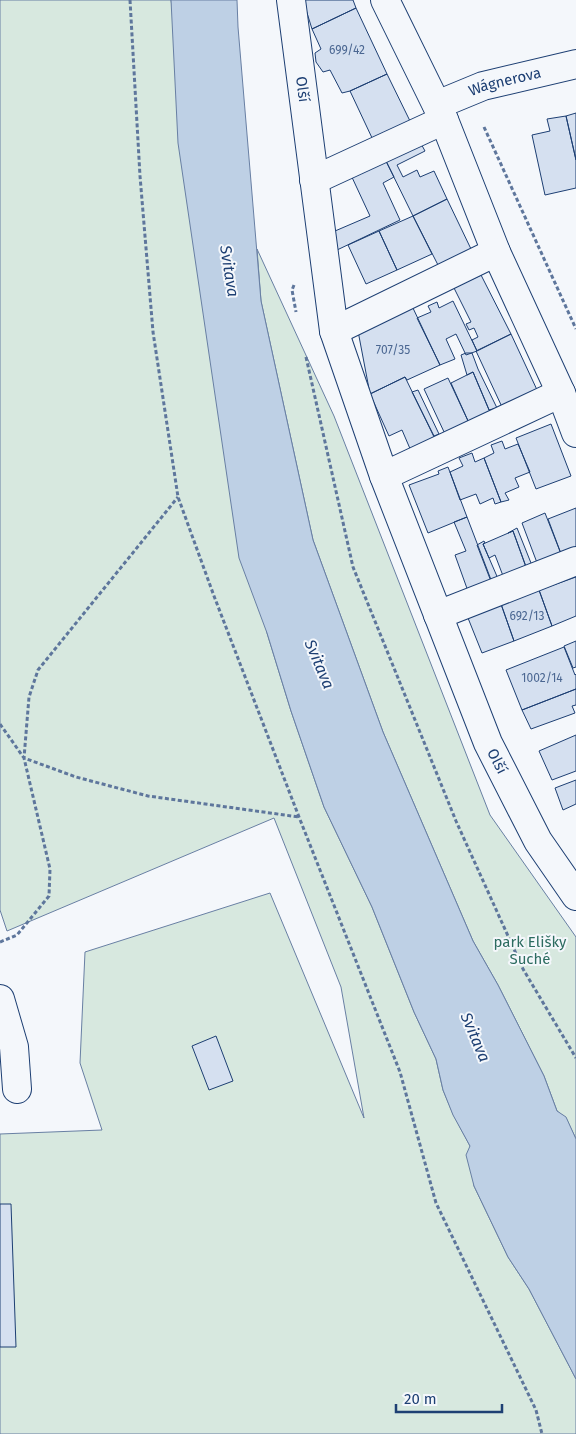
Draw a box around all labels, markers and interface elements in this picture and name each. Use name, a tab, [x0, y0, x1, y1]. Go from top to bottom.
house number: 699/42	[329, 43, 365, 57]
street label: Wágnerova	[466, 64, 543, 100]
street label: Olší	[292, 75, 313, 103]
water label: Svitava	[216, 243, 243, 298]
house number: 707/35	[376, 343, 410, 357]
house number: 692/13	[510, 609, 544, 623]
water label: Svitava	[300, 636, 338, 692]
house number: 1002/14	[521, 671, 563, 685]
street label: Olší	[483, 745, 511, 777]
park label: park Elišky Suché	[494, 933, 567, 968]
water label: Svitava	[456, 1009, 494, 1065]
scale bar	[396, 1382, 502, 1414]
text: 20 m	[404, 1390, 437, 1408]

